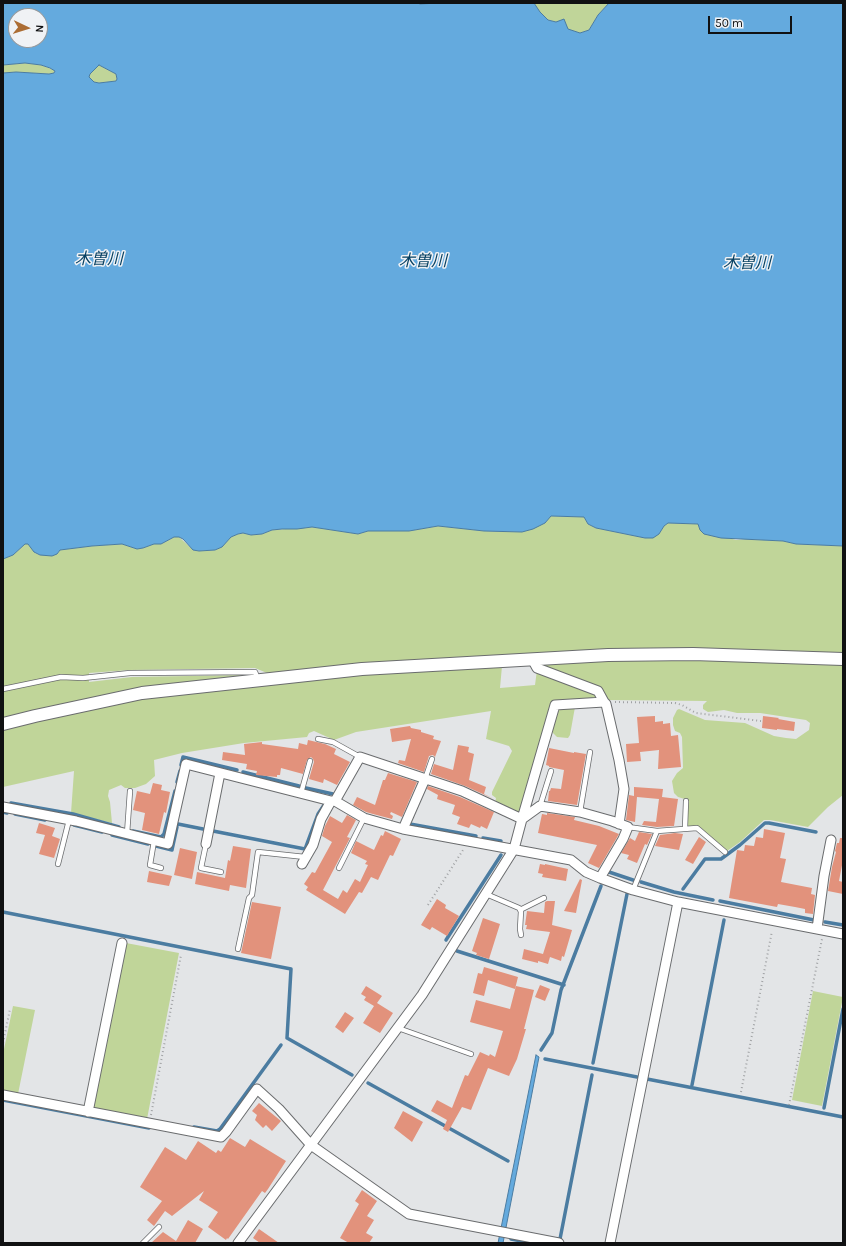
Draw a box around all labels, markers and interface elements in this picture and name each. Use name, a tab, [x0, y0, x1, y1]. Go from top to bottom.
north arrow	[8, 8, 48, 48]
scale bar	[710, 8, 794, 34]
text: 50 m	[715, 16, 743, 30]
text: N	[33, 24, 46, 33]
water label: 木曽川	[75, 249, 123, 269]
water label: 木曽川	[399, 251, 447, 271]
water label: 木曽川	[723, 253, 771, 273]

